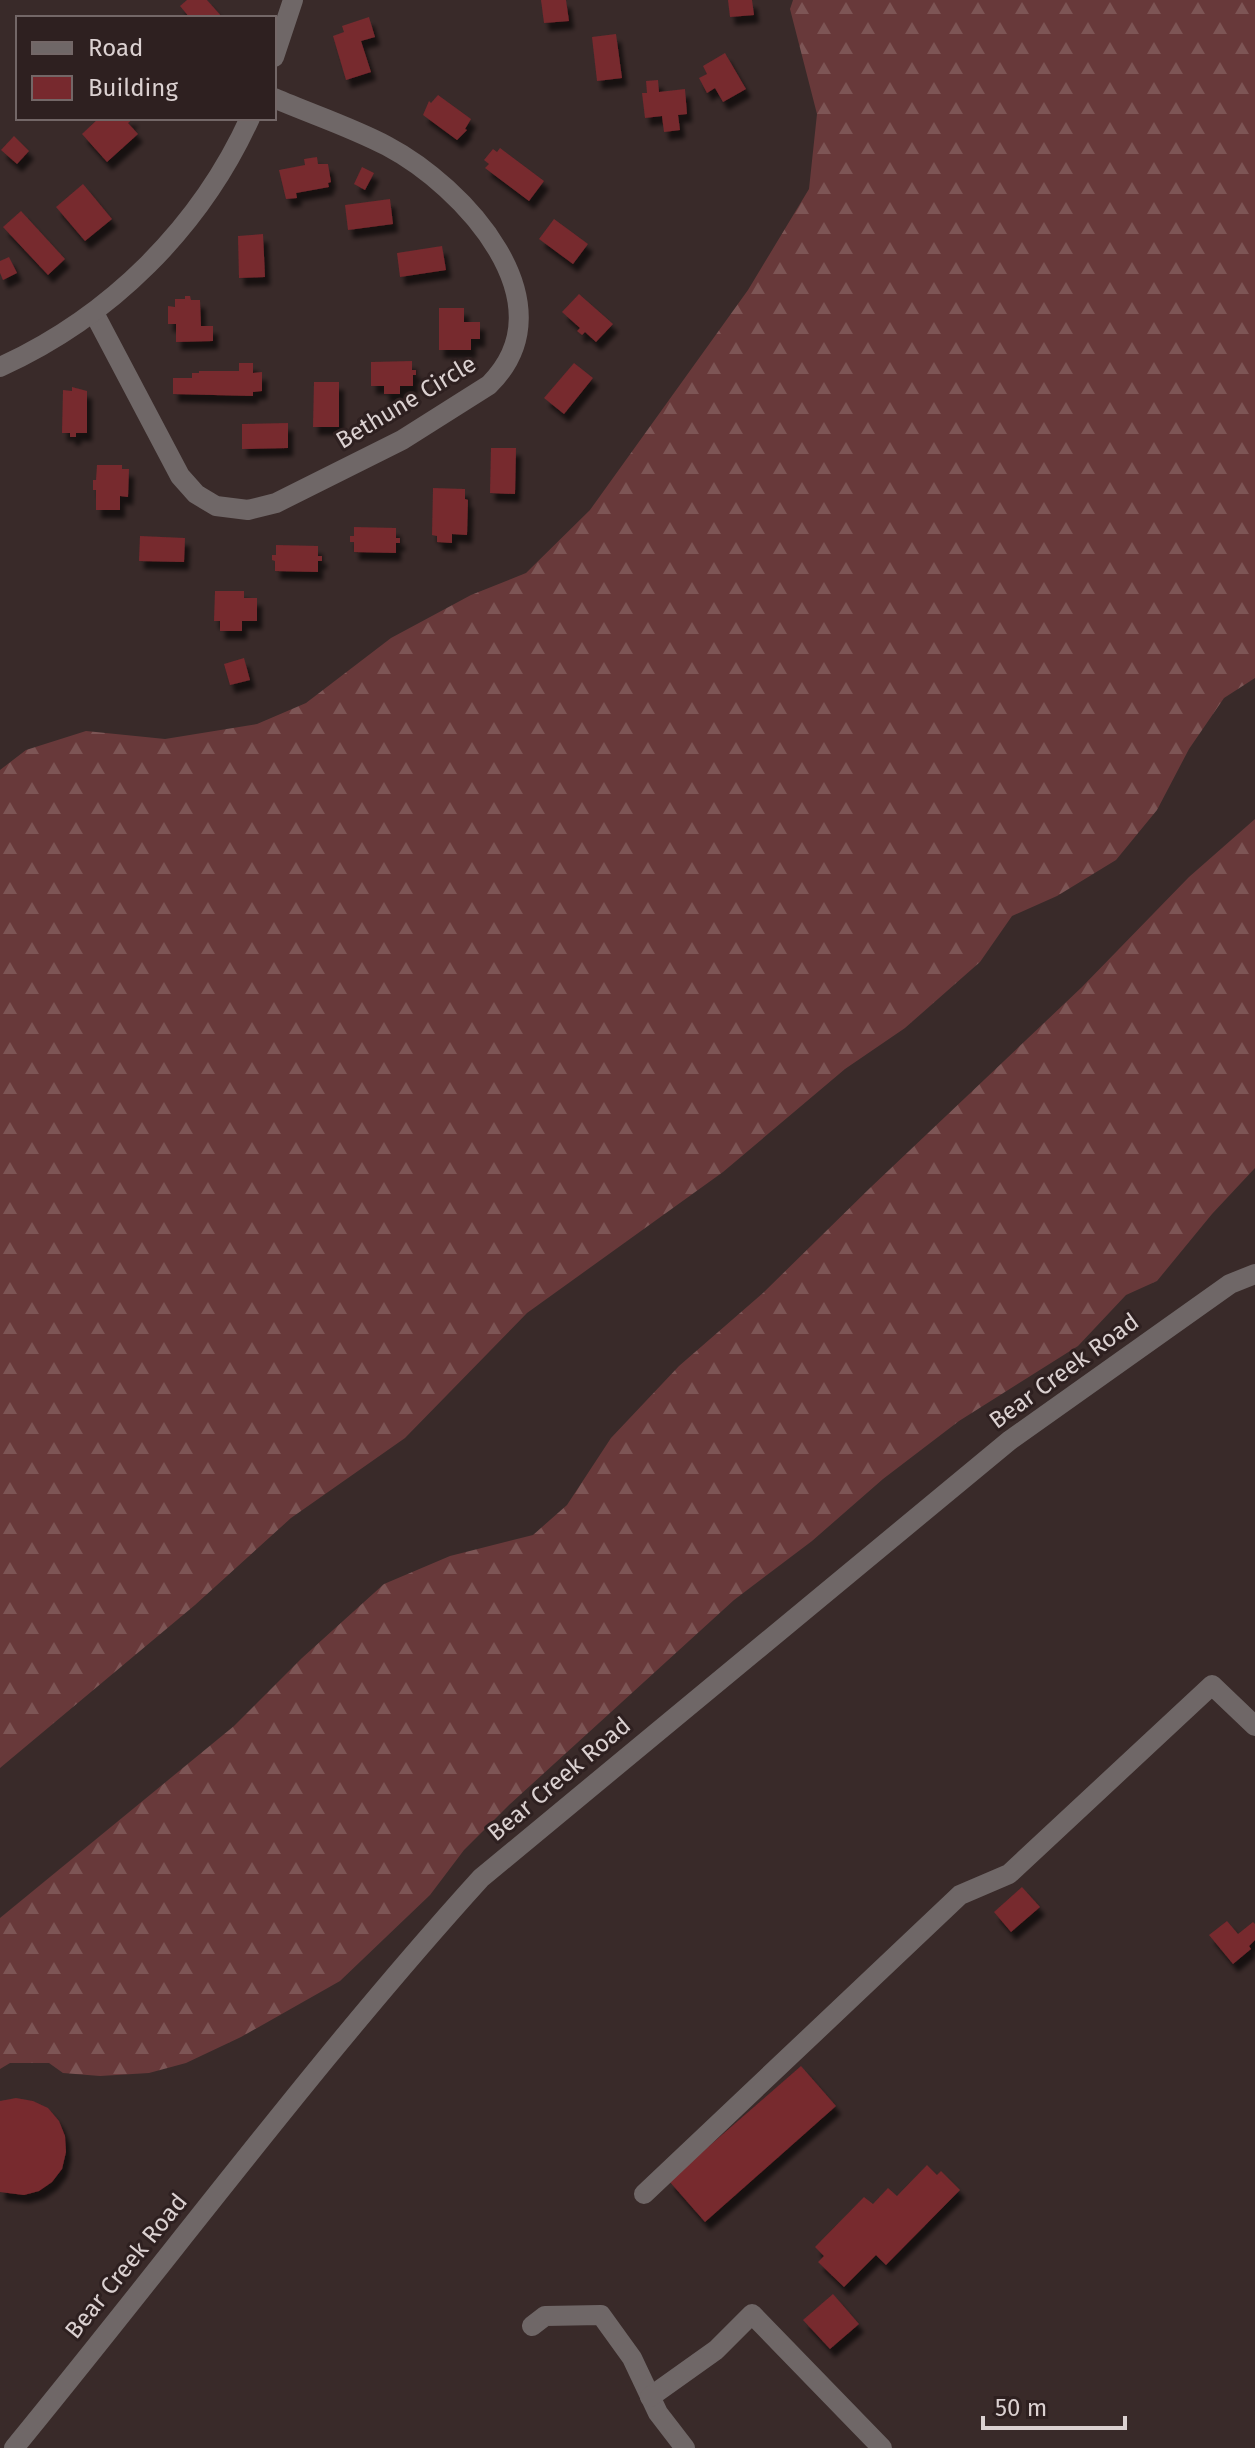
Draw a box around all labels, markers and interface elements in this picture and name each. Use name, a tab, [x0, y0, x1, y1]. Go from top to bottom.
legend	[16, 16, 276, 120]
text: Road	[88, 34, 143, 62]
text: Building	[88, 74, 178, 102]
street label: Bethune Circle	[331, 349, 481, 455]
street label: Bear Creek Road	[984, 1307, 1144, 1435]
street label: Bear Creek Road	[482, 1711, 636, 1847]
street label: Bear Creek Road	[59, 2188, 193, 2344]
scale bar	[983, 2380, 1125, 2430]
text: 50 m	[995, 2394, 1047, 2422]

